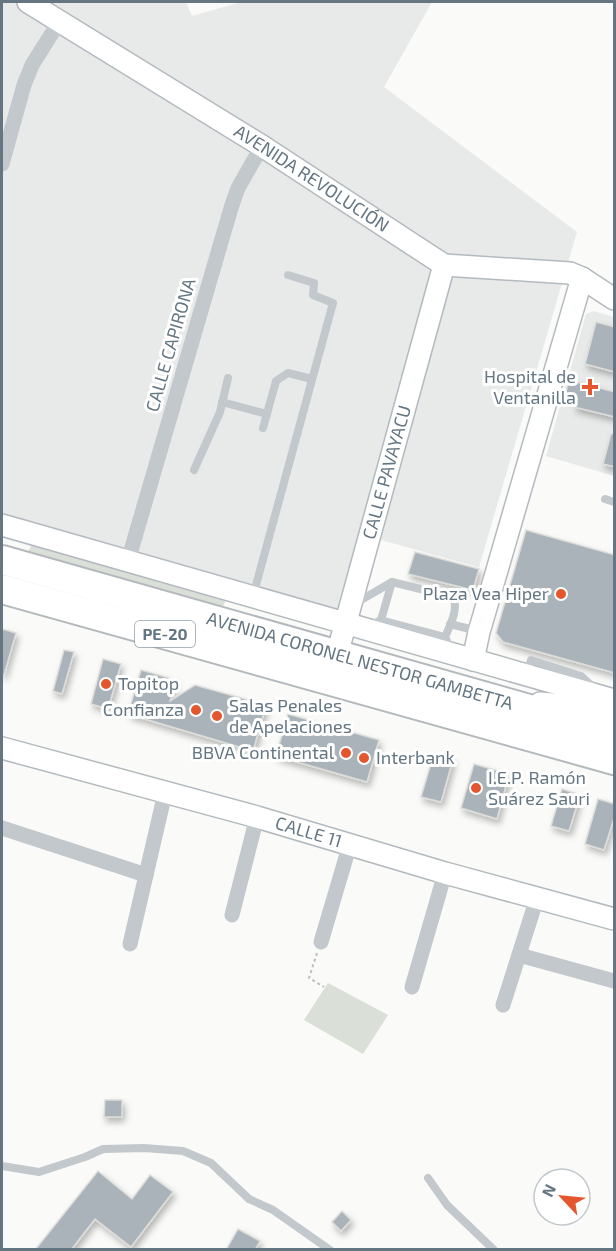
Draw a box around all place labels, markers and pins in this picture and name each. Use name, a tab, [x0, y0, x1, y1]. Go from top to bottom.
place label: Hospital de Ventanilla	[484, 365, 576, 408]
marker: Hospital de Ventanilla	[581, 378, 599, 396]
place label: Plaza Vea Hiper	[423, 582, 549, 604]
marker: Plaza Vea Hiper	[554, 587, 568, 601]
place label: Topitop	[118, 672, 179, 694]
marker: Topitop	[99, 677, 113, 691]
place label: Salas Penales de Apelaciones	[229, 694, 352, 737]
place label: Confianza	[103, 698, 184, 720]
marker: Confianza	[189, 703, 203, 717]
marker: Salas Penales de Apelaciones	[210, 709, 224, 723]
place label: BBVA Continental	[192, 741, 335, 763]
marker: BBVA Continental	[339, 746, 353, 760]
place label: Interbank	[376, 746, 455, 768]
marker: Interbank	[357, 751, 371, 765]
place label: I.E.P. Ramón Suárez Sauri	[488, 766, 590, 809]
marker: I.E.P. Ramón Suárez Sauri	[469, 781, 483, 795]

